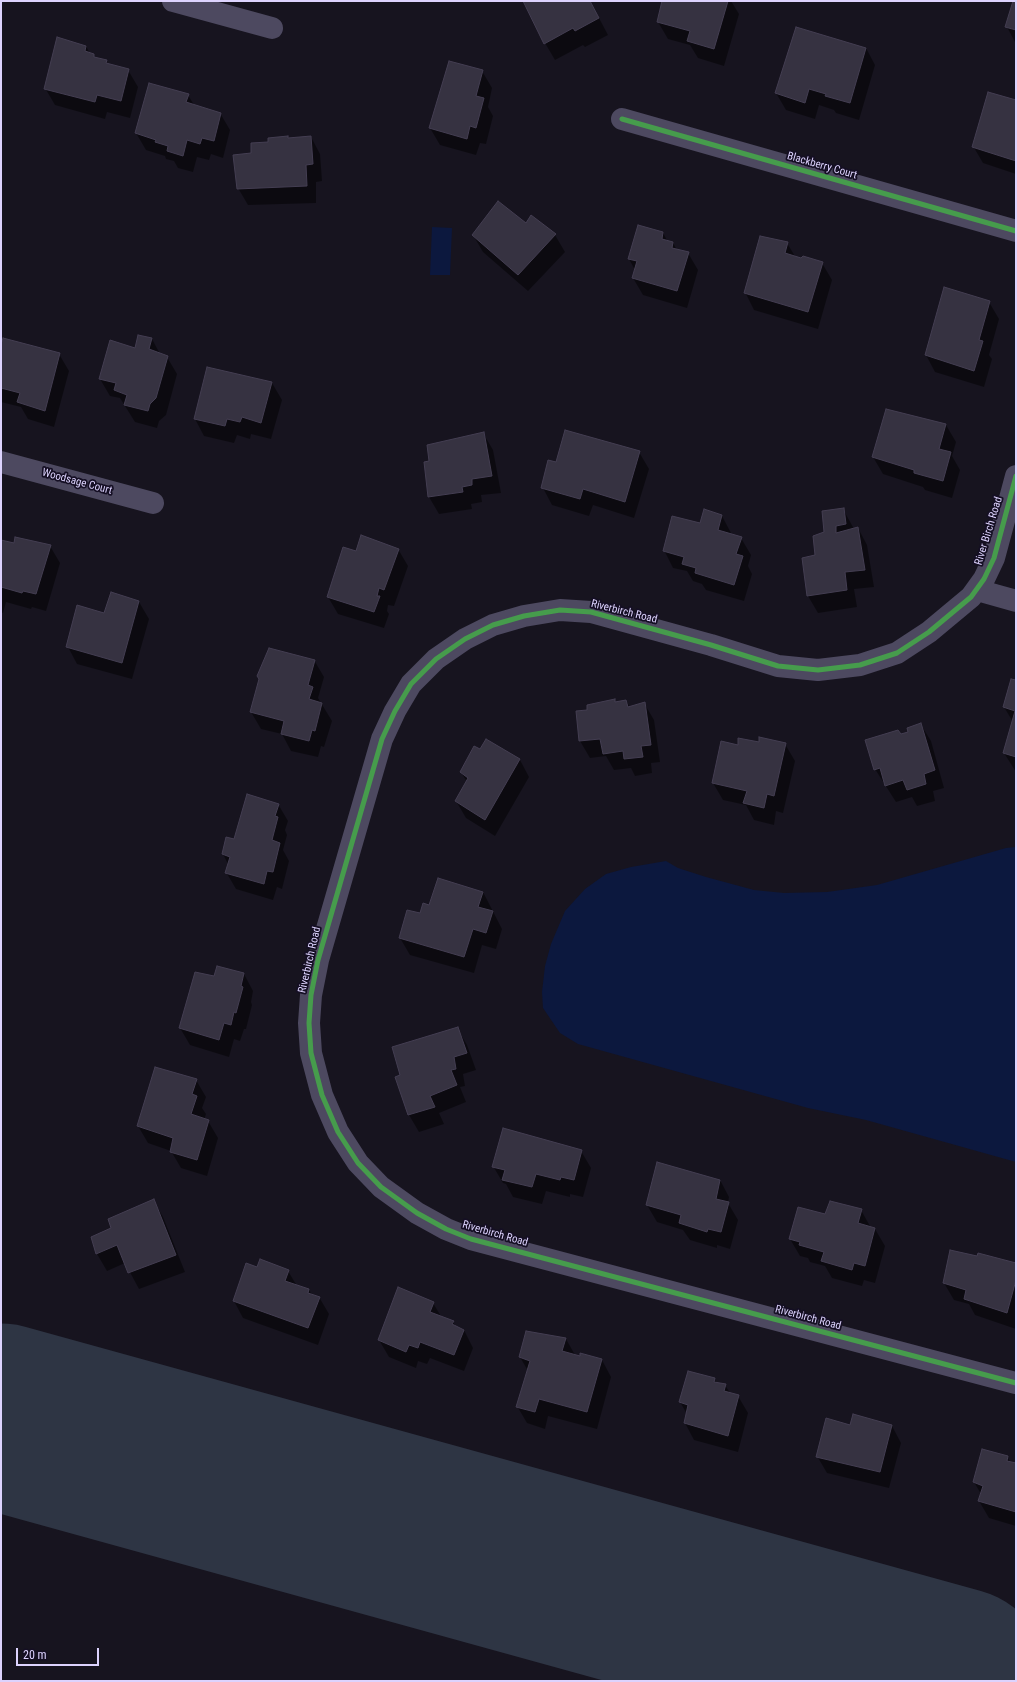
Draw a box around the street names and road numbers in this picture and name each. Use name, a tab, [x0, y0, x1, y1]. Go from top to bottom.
street label: Blackberry Court	[785, 150, 859, 182]
street label: Woodsage Court	[40, 466, 114, 498]
street label: River Birch Road	[972, 495, 1006, 567]
street label: Riverbirch Road	[590, 597, 658, 627]
street label: Riverbirch Road	[296, 926, 324, 994]
street label: Riverbirch Road	[461, 1218, 529, 1250]
street label: Riverbirch Road	[774, 1303, 842, 1333]

